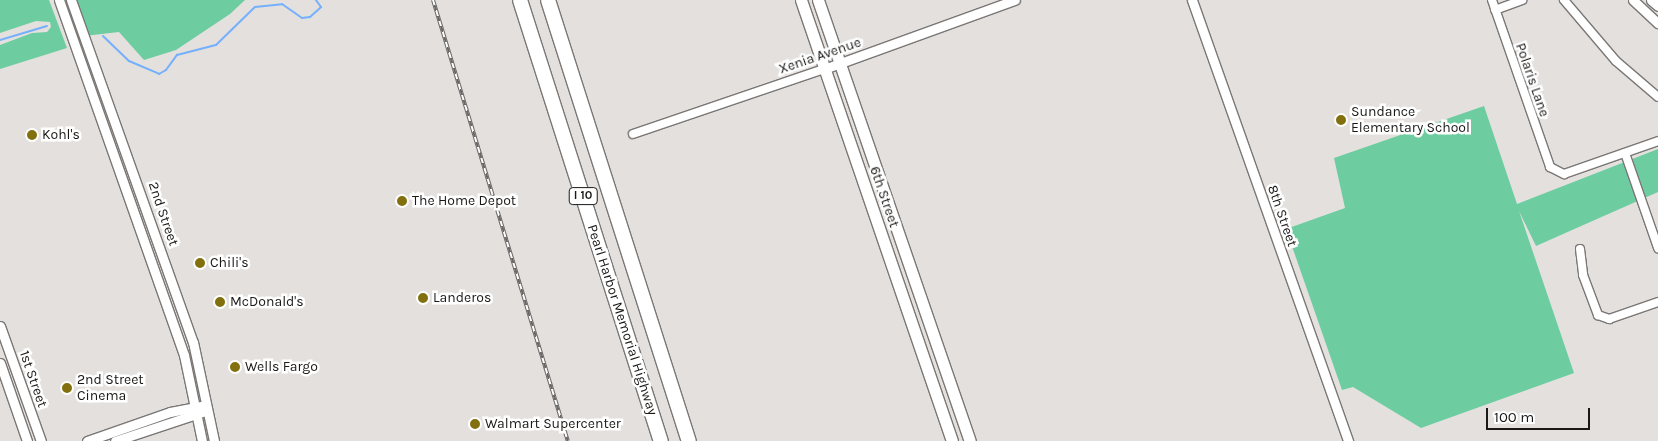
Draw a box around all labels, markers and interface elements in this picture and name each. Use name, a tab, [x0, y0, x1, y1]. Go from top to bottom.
street label: Xenia Avenue	[777, 34, 863, 78]
street label: Polaris Lane	[1512, 41, 1552, 119]
place label: Sundance Elementary School	[1351, 104, 1470, 136]
marker: Sundance Elementary School	[1335, 114, 1347, 126]
place label: Kohl's	[42, 127, 80, 143]
marker: Kohl's	[26, 129, 38, 141]
street label: 6th Street	[866, 164, 902, 230]
street label: 2nd Street	[144, 180, 182, 248]
street label: 8th Street	[1264, 183, 1300, 249]
road number: I 10	[568, 187, 598, 206]
place label: The Home Depot	[412, 193, 516, 209]
marker: The Home Depot	[396, 195, 408, 207]
street label: Pearl Harbor Memorial Highway	[583, 222, 661, 418]
place label: Chili's	[210, 255, 249, 271]
marker: Chili's	[194, 257, 206, 269]
place label: Landeros	[433, 290, 491, 306]
marker: Landeros	[417, 292, 429, 304]
place label: McDonald's	[230, 294, 304, 310]
marker: McDonald's	[214, 296, 226, 308]
street label: 1st Street	[15, 348, 51, 410]
place label: Wells Fargo	[245, 359, 318, 375]
marker: Wells Fargo	[229, 361, 241, 373]
place label: 2nd Street Cinema	[77, 372, 144, 404]
marker: 2nd Street Cinema	[61, 382, 73, 394]
scale bar	[1488, 398, 1592, 430]
text: 100 m	[1494, 408, 1534, 426]
place label: Walmart Supercenter	[485, 416, 621, 432]
marker: Walmart Supercenter	[469, 418, 481, 430]

